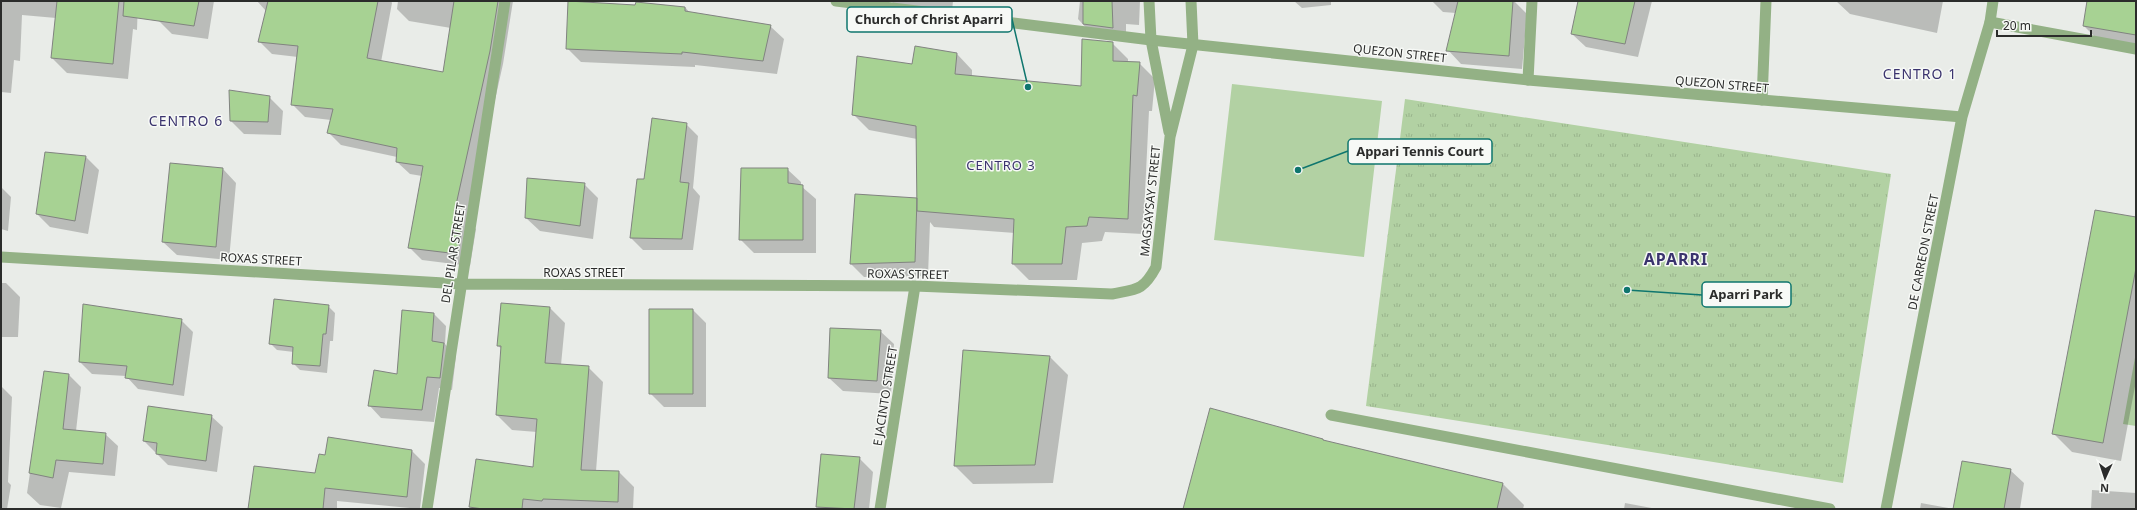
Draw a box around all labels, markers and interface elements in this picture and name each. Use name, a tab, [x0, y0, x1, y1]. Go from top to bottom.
callout: Church of Christ Aparri	[847, 7, 1012, 32]
text: Church of Christ Aparri	[855, 10, 1003, 28]
scale bar	[1997, 12, 2091, 38]
text: 20 m	[2003, 17, 2031, 34]
street label: QUEZON STREET	[1352, 40, 1448, 66]
district label: CENTRO 1	[1883, 64, 1957, 83]
street label: QUEZON STREET	[1674, 71, 1770, 97]
district label: CENTRO 6	[149, 111, 223, 130]
callout: Appari Tennis Court	[1348, 139, 1492, 164]
text: Appari Tennis Court	[1356, 142, 1484, 160]
street label: MAGSAYSAY STREET	[1136, 144, 1164, 257]
district label: CENTRO 3	[966, 156, 1036, 174]
street label: DE CARREON STREET	[1903, 192, 1943, 311]
street label: DEL PILAR STREET	[437, 201, 469, 304]
street label: ROXAS STREET	[220, 248, 303, 270]
district label: APARRI	[1644, 248, 1708, 270]
street label: ROXAS STREET	[543, 264, 625, 281]
street label: ROXAS STREET	[867, 265, 949, 283]
callout: Aparri Park	[1702, 282, 1791, 307]
text: Aparri Park	[1709, 285, 1784, 303]
street label: E JACINTO STREET	[869, 345, 901, 447]
north arrow	[2085, 458, 2125, 498]
text: N	[2100, 481, 2109, 496]

